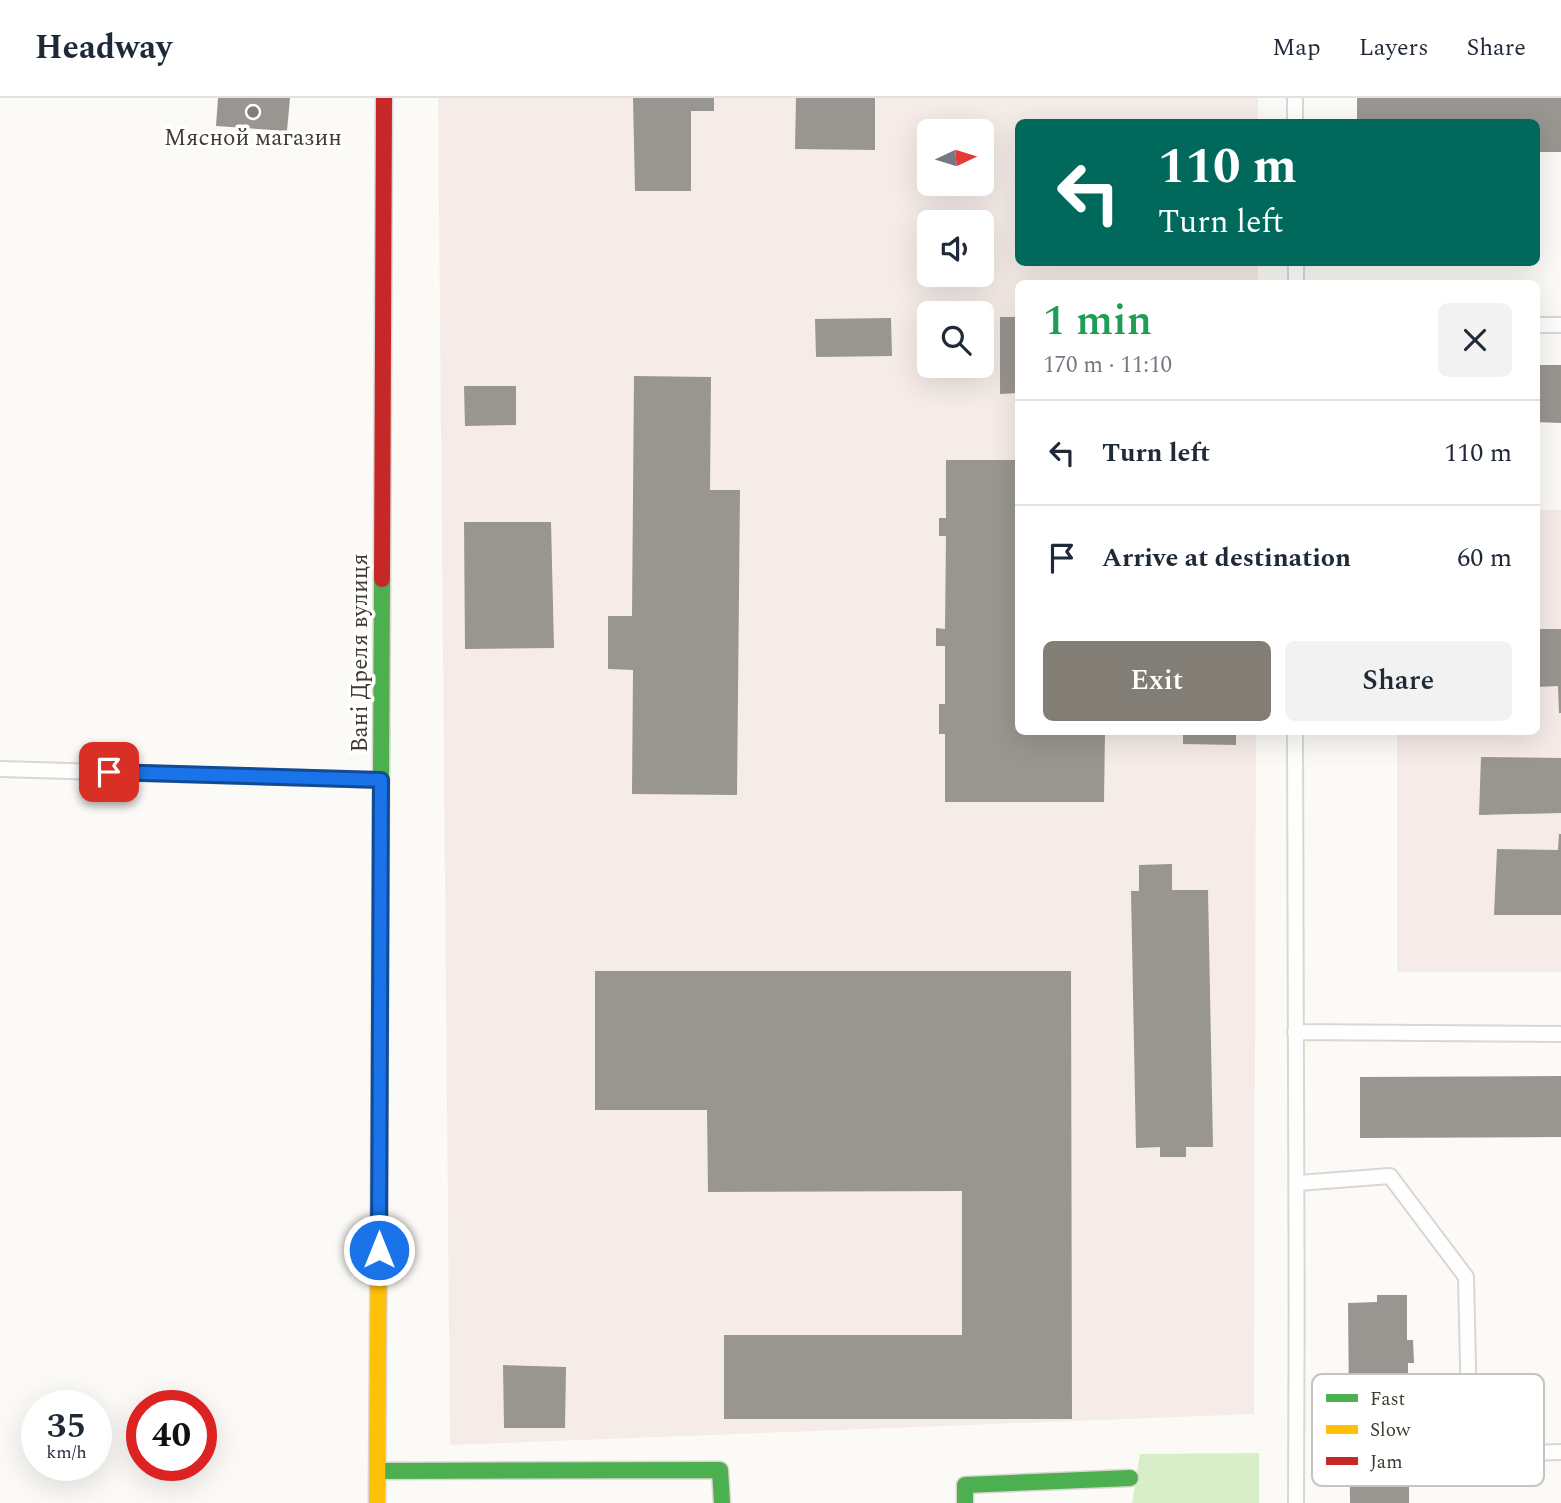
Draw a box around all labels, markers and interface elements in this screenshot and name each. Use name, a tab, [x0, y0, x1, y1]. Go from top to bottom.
text: Headway	[35, 23, 172, 73]
text: Map	[1272, 30, 1321, 66]
text: Layers	[1359, 30, 1429, 66]
text: Share	[1467, 30, 1526, 66]
marker: Мясной магазин	[245, 104, 261, 120]
north arrow	[917, 119, 994, 196]
map controls	[917, 119, 994, 378]
place label: Мясной магазин	[164, 121, 342, 156]
text: 110 m	[1158, 130, 1297, 205]
icon: left	[1043, 147, 1134, 238]
text: Turn left	[1158, 198, 1284, 247]
button: sound	[917, 210, 994, 287]
text: 1 min	[1043, 290, 1152, 353]
button: search	[917, 301, 994, 378]
button: close	[1438, 303, 1512, 377]
text: 170 m · 11:10	[1043, 348, 1172, 383]
text: Turn left	[1102, 433, 1210, 473]
text: 110 m	[1444, 433, 1512, 473]
icon: left	[1043, 434, 1081, 472]
text: Arrive at destination	[1102, 538, 1351, 578]
text: 60 m	[1457, 538, 1512, 578]
icon: arrive	[1043, 539, 1081, 577]
street label: Вані Дреля вулиця	[343, 553, 378, 753]
button: Exit	[1043, 641, 1271, 721]
button: Share	[1285, 641, 1512, 721]
pin	[79, 742, 139, 802]
icon: arrive	[90, 753, 128, 791]
position arrow	[342, 1213, 416, 1287]
legend	[1312, 1374, 1544, 1486]
text: Fast	[1370, 1385, 1406, 1414]
speed limit sign: 40	[126, 1390, 217, 1481]
text: 35	[47, 1400, 86, 1453]
text: Slow	[1370, 1416, 1411, 1445]
text: km/h	[46, 1439, 87, 1466]
text: Jam	[1370, 1448, 1402, 1477]

